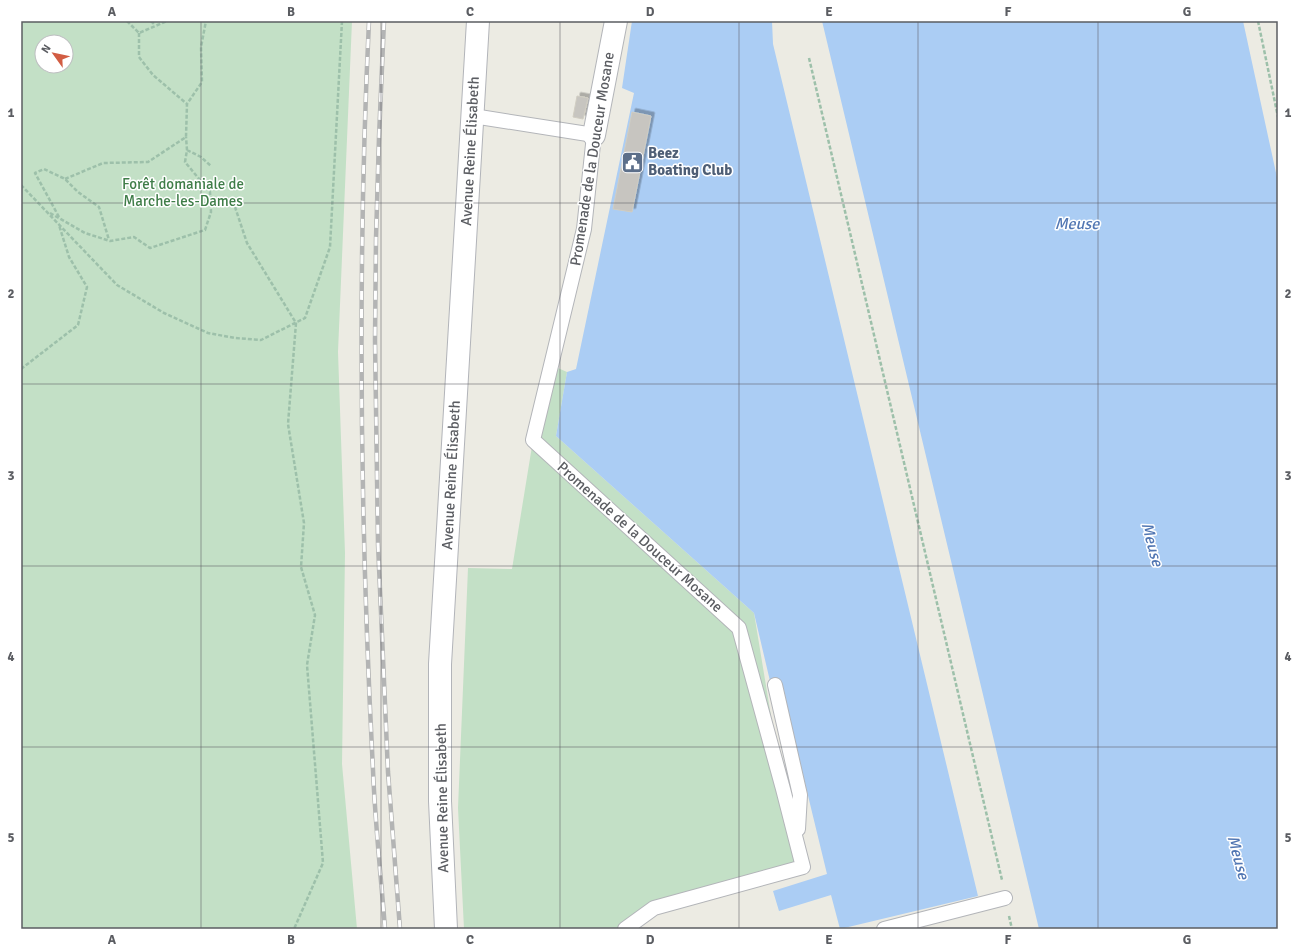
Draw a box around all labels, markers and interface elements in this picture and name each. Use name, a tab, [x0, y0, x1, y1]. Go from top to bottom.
text: A	[108, 4, 117, 20]
text: B	[287, 4, 295, 20]
text: C	[466, 4, 474, 20]
text: D	[646, 4, 655, 20]
text: E	[825, 4, 833, 20]
text: F	[1005, 4, 1012, 20]
text: G	[1183, 4, 1191, 20]
north arrow	[34, 34, 74, 74]
text: N	[38, 42, 54, 56]
street label: Promenade de la Douceur Mosane	[566, 51, 618, 267]
street label: Avenue Reine Élisabeth	[456, 76, 483, 226]
text: 1	[7, 105, 15, 121]
text: 1	[1284, 105, 1292, 121]
place label: Beez Boating Club	[648, 144, 732, 179]
public building icon: Beez Boating Club	[619, 149, 645, 175]
park label: Forêt domaniale de Marche-les-Dames	[122, 175, 244, 210]
water label: Meuse	[1055, 214, 1100, 234]
text: 2	[7, 286, 15, 302]
text: 2	[1284, 286, 1292, 302]
street label: Avenue Reine Élisabeth	[437, 400, 464, 550]
street label: Promenade de la Douceur Mosane	[554, 458, 726, 616]
text: 3	[7, 468, 15, 484]
text: 3	[1284, 468, 1292, 484]
water label: Meuse	[1137, 520, 1168, 569]
text: 4	[7, 649, 15, 665]
text: 4	[1284, 649, 1292, 665]
street label: Avenue Reine Élisabeth	[431, 723, 452, 873]
text: 5	[7, 830, 15, 846]
text: 5	[1284, 830, 1292, 846]
water label: Meuse	[1223, 833, 1254, 882]
text: A	[108, 932, 117, 948]
text: B	[287, 932, 295, 948]
text: C	[466, 932, 474, 948]
text: D	[646, 932, 655, 948]
text: E	[825, 932, 833, 948]
text: F	[1005, 932, 1012, 948]
text: G	[1183, 932, 1191, 948]

